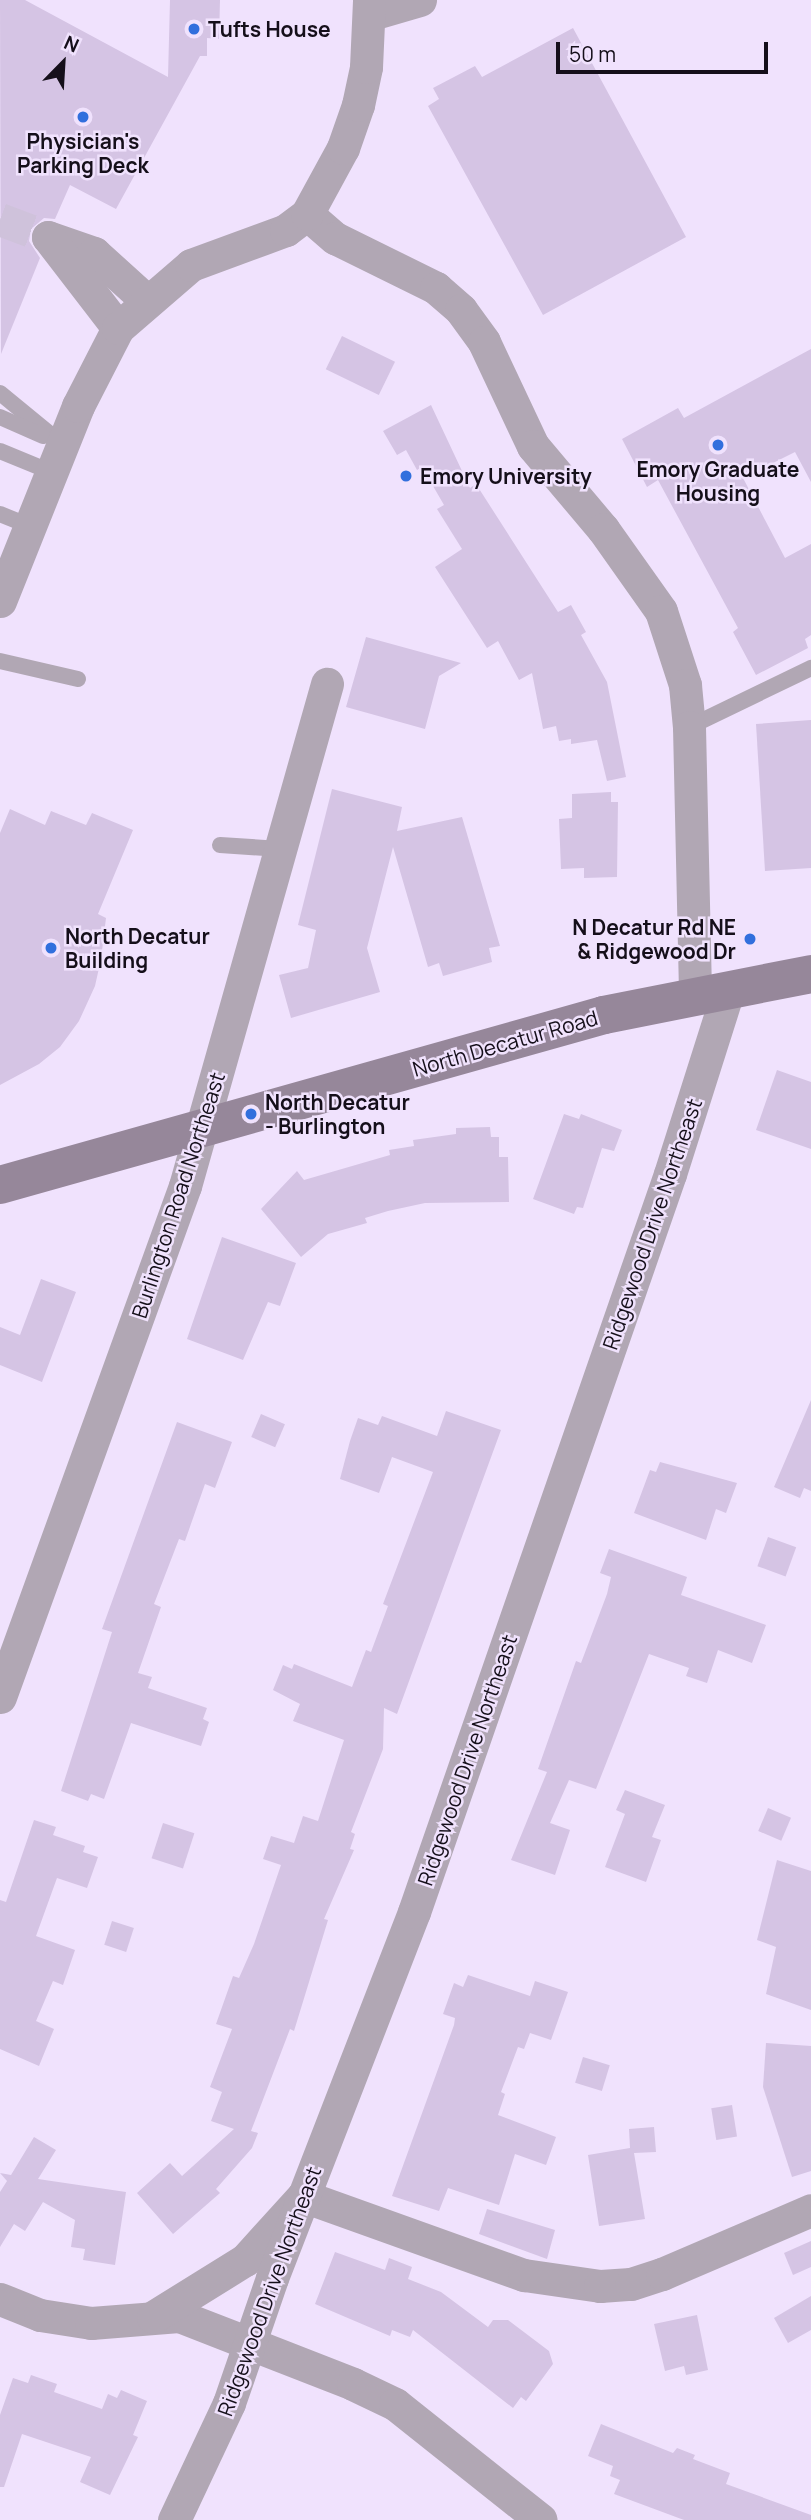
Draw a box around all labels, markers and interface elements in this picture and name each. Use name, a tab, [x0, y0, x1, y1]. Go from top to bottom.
place label: Tufts House	[208, 16, 331, 42]
marker: Tufts House	[186, 21, 202, 37]
north arrow	[28, 28, 98, 98]
scale bar	[559, 28, 771, 72]
text: N	[60, 29, 83, 58]
text: 50 m	[569, 40, 616, 68]
marker: Physician's Parking Deck	[75, 109, 91, 125]
place label: Physician's Parking Deck	[17, 128, 149, 178]
marker: Emory Graduate Housing	[710, 437, 726, 453]
place label: Emory Graduate Housing	[637, 456, 799, 506]
place label: Emory University	[420, 463, 592, 489]
marker: Emory University	[398, 468, 414, 484]
place label: N Decatur Rd NE & Ridgewood Dr	[572, 914, 736, 964]
place label: North Decatur Building	[65, 923, 210, 973]
marker: N Decatur Rd NE & Ridgewood Dr	[742, 931, 758, 947]
marker: North Decatur Building	[43, 940, 59, 956]
street label: North Decatur Road	[410, 1004, 600, 1082]
street label: Burlington Road Northeast	[126, 1069, 230, 1321]
place label: North Decatur - Burlington	[265, 1089, 410, 1139]
street label: Ridgewood Drive Northeast	[597, 1095, 707, 1353]
marker: North Decatur - Burlington	[243, 1106, 259, 1122]
street label: Ridgewood Drive Northeast	[412, 1631, 522, 1889]
street label: Ridgewood Drive Northeast	[212, 2163, 326, 2419]

